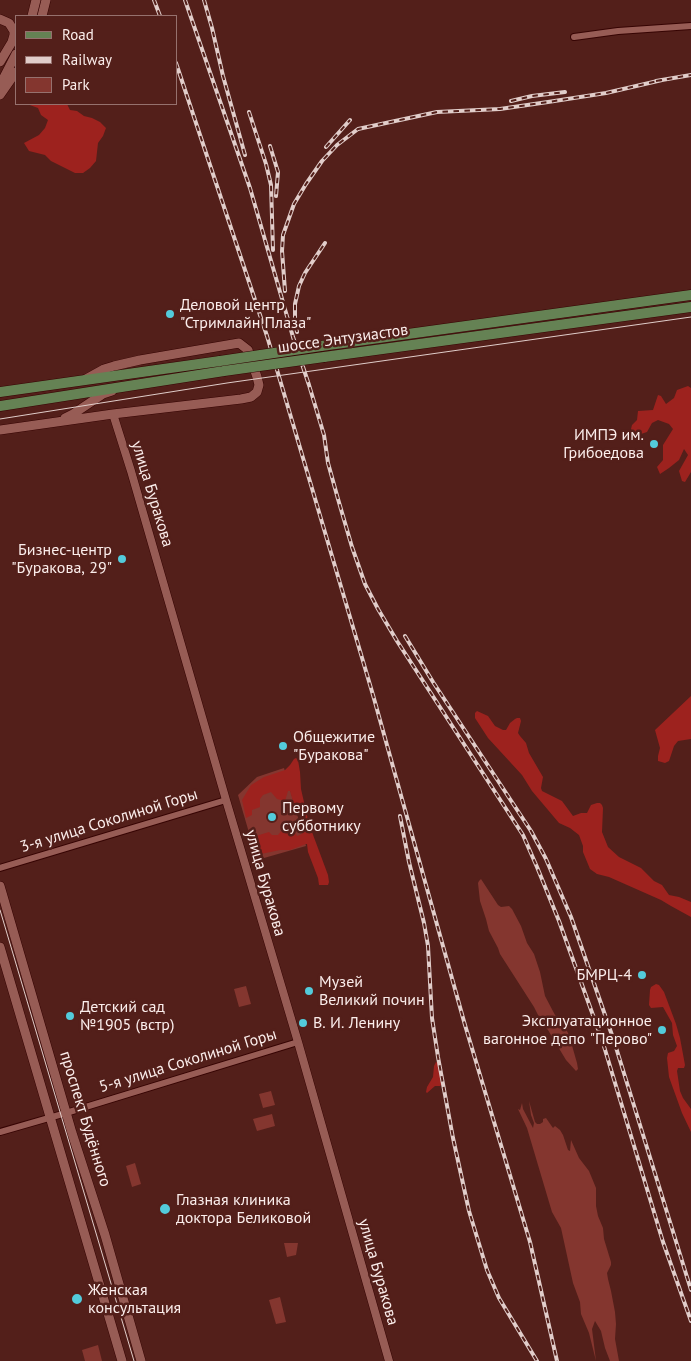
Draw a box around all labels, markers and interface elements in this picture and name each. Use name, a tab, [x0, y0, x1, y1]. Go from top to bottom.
legend	[15, 15, 178, 105]
text: Road	[62, 25, 94, 44]
text: Railway	[62, 50, 112, 69]
text: Park	[62, 75, 90, 94]
place label: Деловой центр "Стримлайн Плаза"	[180, 295, 311, 333]
marker: Деловой центр "Стримлайн Плаза"	[164, 308, 176, 320]
street label: шоссе Энтузиастов	[277, 320, 409, 358]
place label: ИМПЭ им. Грибоедова	[563, 425, 644, 463]
marker: ИМПЭ им. Грибоедова	[648, 438, 660, 450]
street label: улица Буракова	[127, 439, 177, 549]
place label: Бизнес-центр "Буракова, 29"	[11, 540, 112, 578]
marker: Бизнес-центр "Буракова, 29"	[116, 553, 128, 565]
place label: Общежитие "Буракова"	[293, 727, 375, 765]
marker: Общежитие "Буракова"	[277, 740, 289, 752]
street label: 3-я улица Соколиной Горы	[18, 785, 200, 857]
place label: Первому субботнику	[282, 798, 361, 836]
marker: Первому субботнику	[266, 811, 278, 823]
street label: улица Буракова	[241, 828, 289, 938]
place label: БМРЦ-4	[576, 965, 632, 985]
marker: БМРЦ-4	[636, 969, 648, 981]
place label: Музей Великий почин	[319, 972, 425, 1010]
marker: Музей Великий почин	[303, 985, 315, 997]
place label: Детский сад №1905 (встр)	[80, 997, 174, 1035]
marker: Детский сад №1905 (встр)	[64, 1010, 76, 1022]
place label: Эксплуатационное вагонное депо "Перово"	[483, 1011, 652, 1049]
place label: В. И. Ленину	[313, 1013, 400, 1033]
marker: В. И. Ленину	[297, 1017, 309, 1029]
marker: Эксплуатационное вагонное депо "Перово"	[656, 1024, 668, 1036]
street label: 5-я улица Соколиной Горы	[97, 1025, 279, 1097]
street label: проспект Будённого	[55, 1049, 115, 1189]
place label: Глазная клиника доктора Беликовой	[176, 1190, 311, 1228]
marker: Глазная клиника доктора Беликовой	[158, 1202, 172, 1216]
street label: улица Буракова	[354, 1217, 402, 1327]
place label: Женская консультация	[88, 1280, 181, 1318]
marker: Женская консультация	[70, 1292, 84, 1306]

